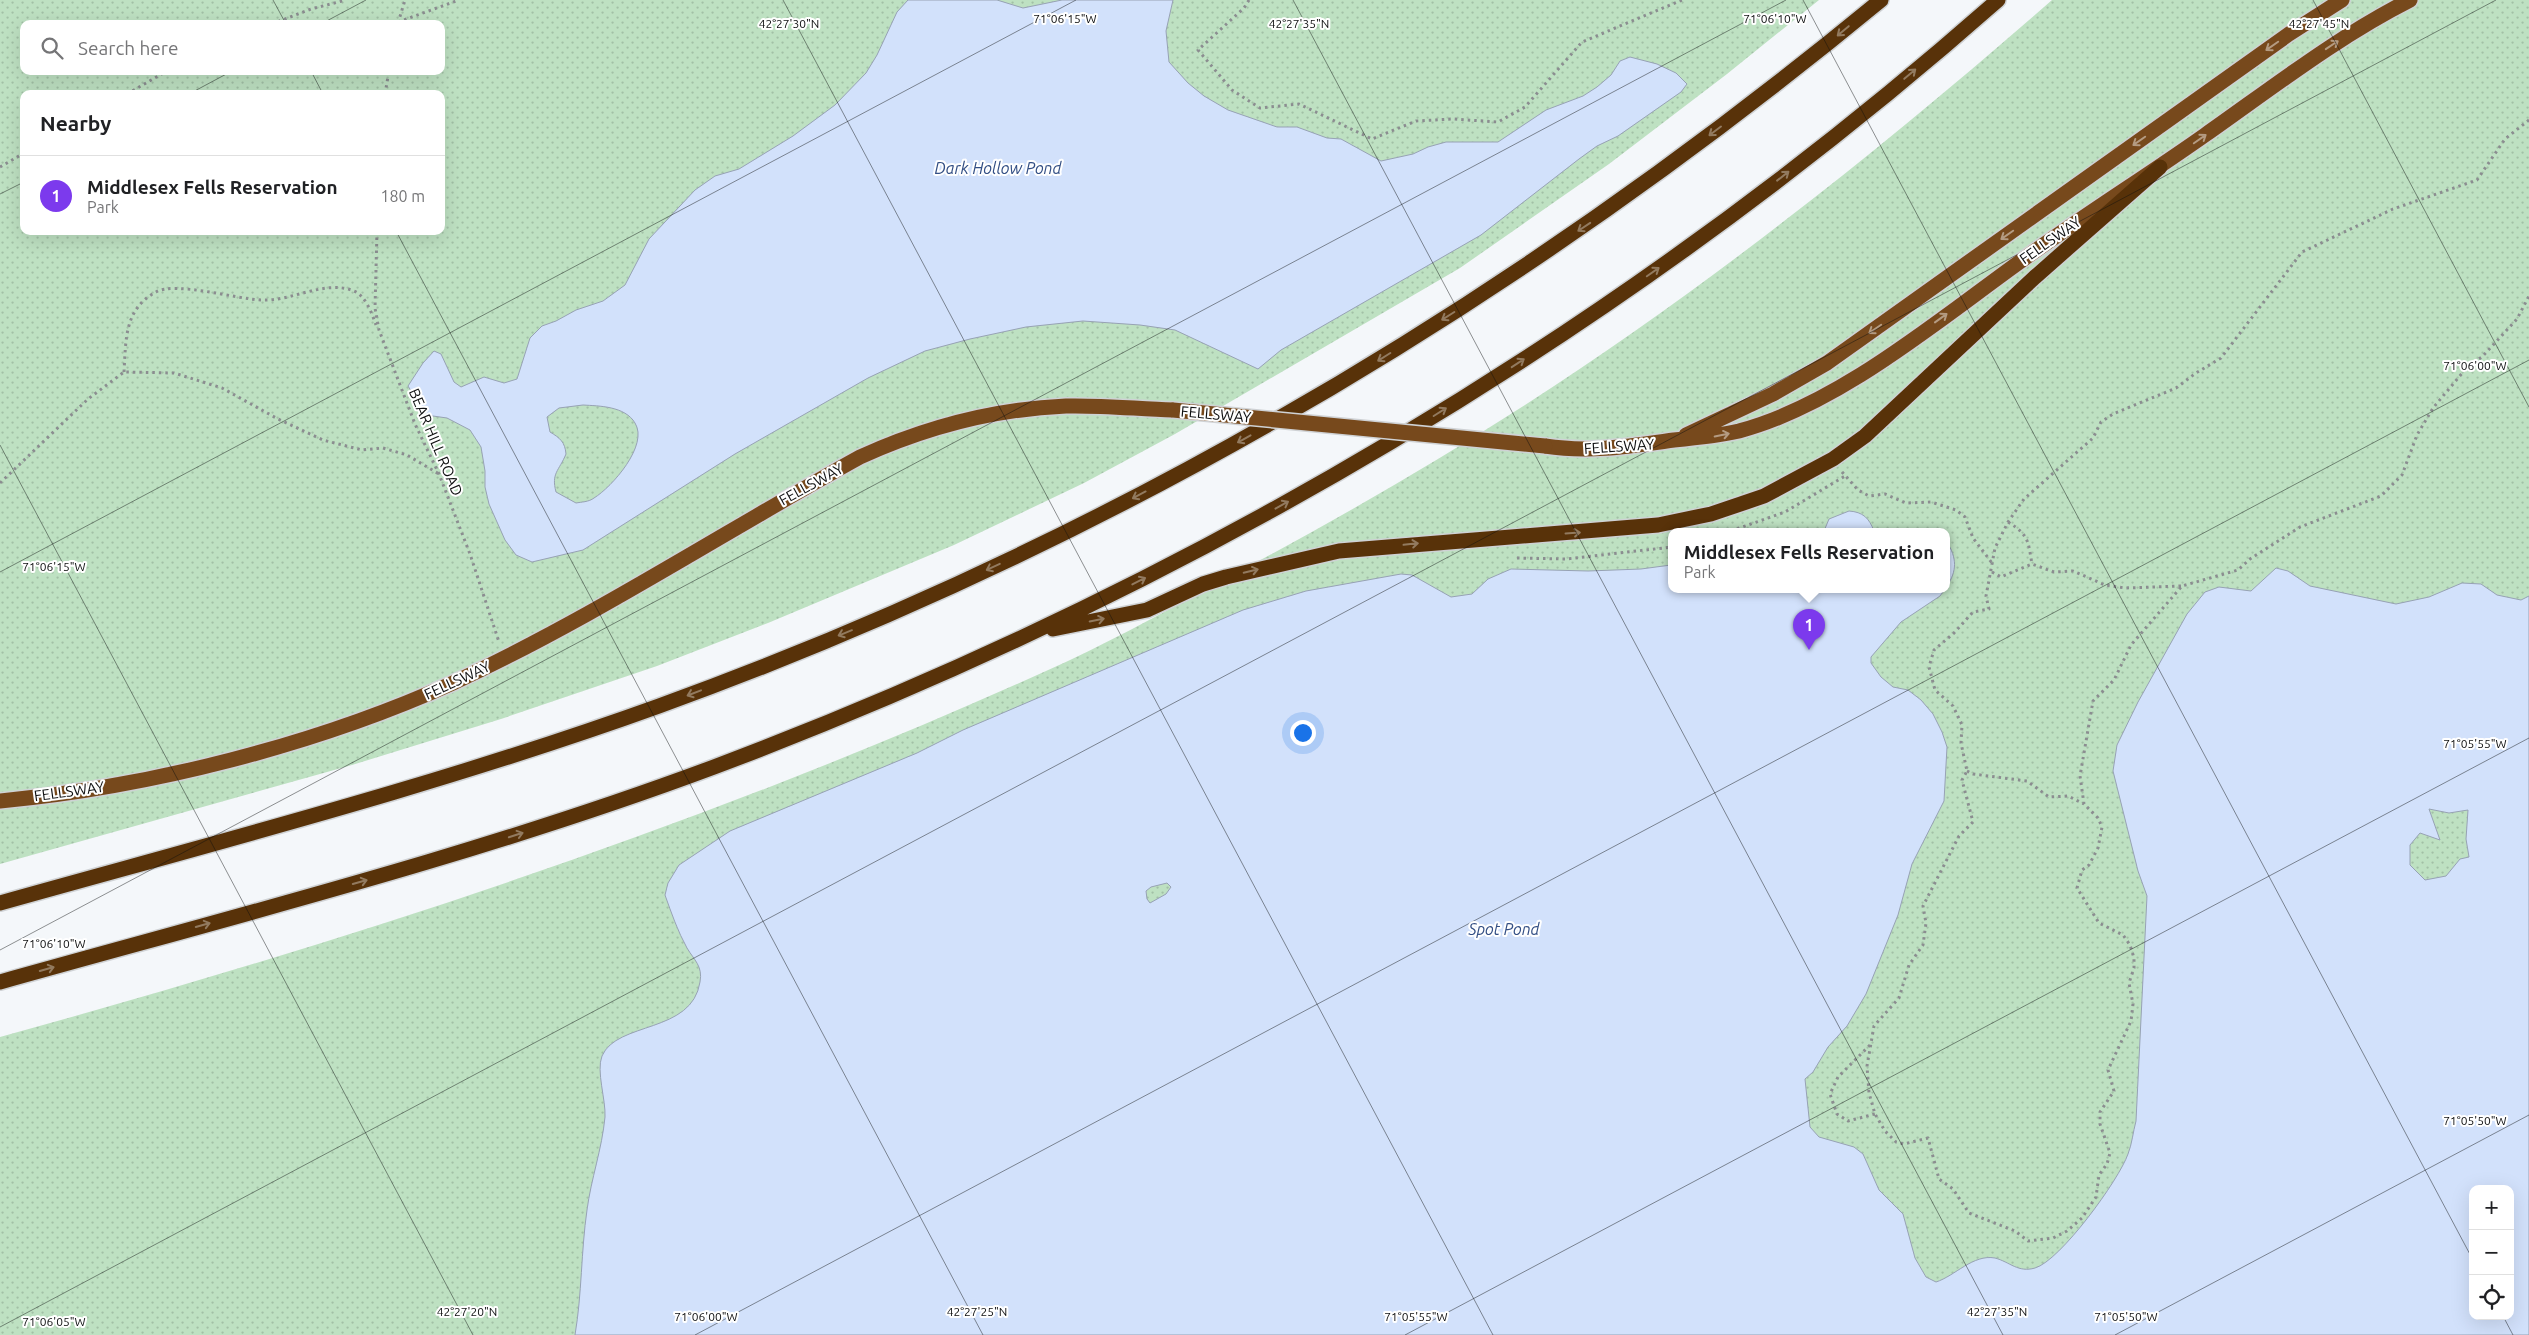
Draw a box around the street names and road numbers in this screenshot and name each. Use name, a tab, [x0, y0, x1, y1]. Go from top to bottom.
street label: FELLSWAY	[2016, 213, 2084, 267]
street label: BEAR HILL ROAD	[406, 386, 466, 498]
street label: FELLSWAY	[1180, 402, 1252, 426]
street label: FELLSWAY	[1583, 435, 1655, 457]
street label: FELLSWAY	[776, 459, 846, 509]
street label: FELLSWAY	[421, 657, 493, 703]
street label: FELLSWAY	[33, 778, 105, 804]

